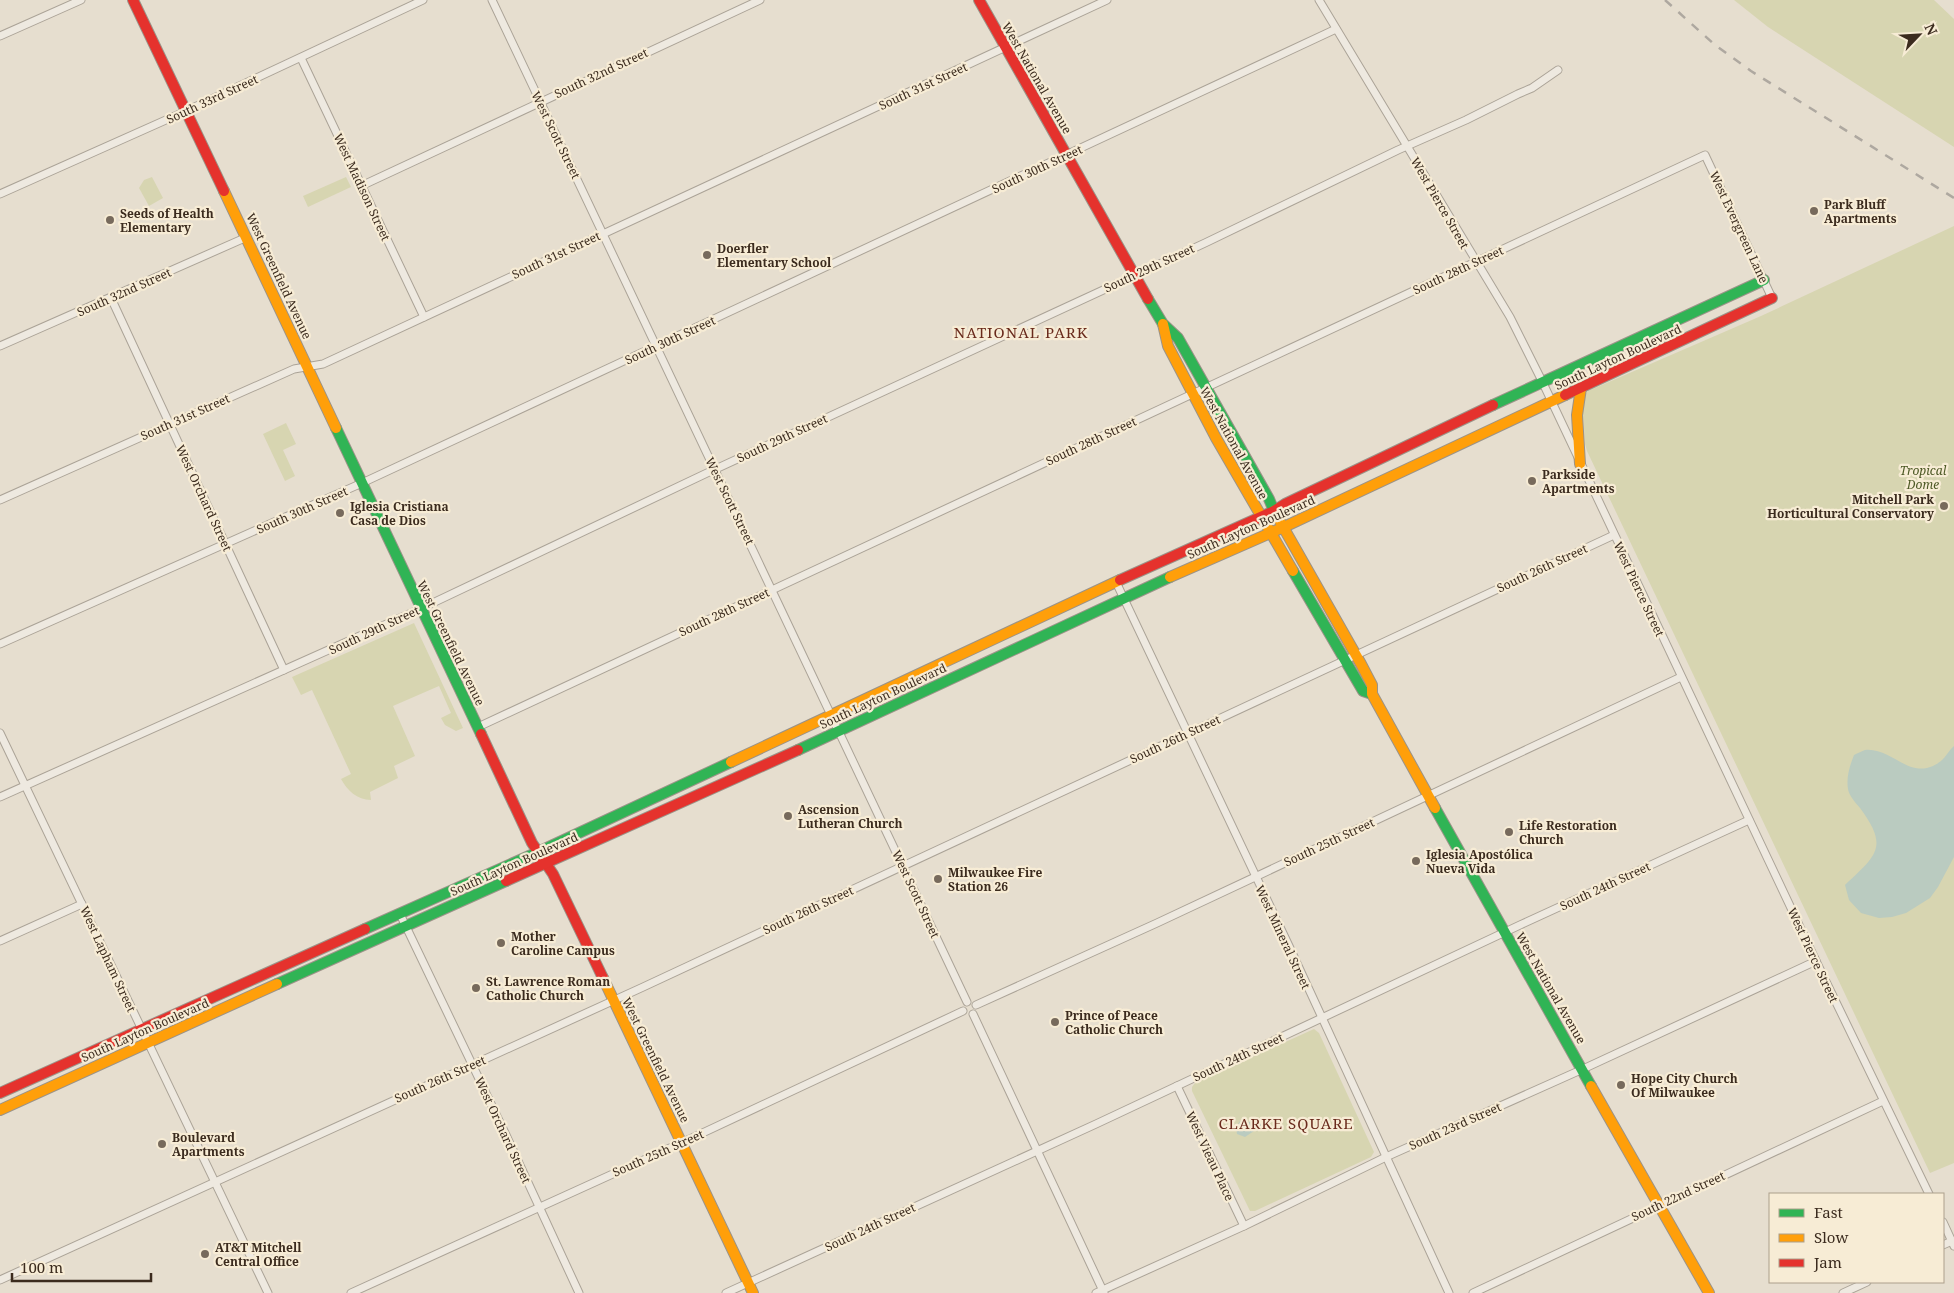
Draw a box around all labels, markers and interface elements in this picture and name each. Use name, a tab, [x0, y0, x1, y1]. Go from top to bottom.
north arrow	[1894, 10, 1944, 60]
street label: West National Avenue	[998, 19, 1076, 137]
text: N	[1920, 20, 1942, 38]
street label: South 32nd Street	[552, 44, 650, 102]
street label: South 31st Street	[876, 58, 970, 114]
street label: South 33rd Street	[164, 70, 260, 128]
street label: West Scott Street	[527, 88, 585, 182]
street label: West Madison Street	[330, 130, 394, 244]
street label: South 30th Street	[989, 141, 1085, 197]
street label: West Pierce Street	[1407, 154, 1473, 252]
street label: West Evergreen Lane	[1706, 168, 1772, 286]
place label: Park Bluff Apartments	[1824, 196, 1897, 227]
place label: Seeds of Health Elementary	[120, 205, 214, 236]
marker: Park Bluff Apartments	[1808, 205, 1820, 217]
street label: West Greenfield Avenue	[242, 210, 316, 342]
marker: Seeds of Health Elementary	[104, 214, 116, 226]
street label: South 31st Street	[509, 227, 603, 283]
place label: Doerfler Elementary School	[717, 240, 832, 271]
street label: South 29th Street	[1101, 240, 1197, 296]
street label: South 28th Street	[1410, 242, 1506, 298]
marker: Doerfler Elementary School	[701, 249, 713, 261]
street label: South 32nd Street	[74, 264, 174, 320]
street label: South 30th Street	[622, 312, 718, 368]
street label: South Layton Boulevard	[1552, 320, 1685, 394]
district label: NATIONAL PARK	[954, 322, 1088, 342]
street label: West National Avenue	[1196, 384, 1272, 502]
street label: South 31st Street	[138, 390, 232, 444]
street label: South 29th Street	[734, 410, 830, 466]
street label: South 28th Street	[1043, 413, 1139, 469]
street label: West Orchard Street	[172, 442, 236, 554]
street label: West Scott Street	[701, 454, 759, 548]
park label: Tropical Dome	[1900, 462, 1947, 493]
place label: Parkside Apartments	[1542, 466, 1615, 497]
marker: Parkside Apartments	[1526, 475, 1538, 487]
street label: South 30th Street	[254, 482, 350, 538]
street label: South Layton Boulevard	[1184, 491, 1318, 563]
place label: Mitchell Park Horticultural Conservatory	[1767, 491, 1934, 522]
place label: Iglesia Cristiana Casa de Dios	[350, 498, 449, 529]
marker: Mitchell Park Horticultural Conservatory	[1938, 500, 1950, 512]
marker: Iglesia Cristiana Casa de Dios	[334, 507, 346, 519]
street label: West Pierce Street	[1610, 539, 1668, 639]
street label: South 26th Street	[1494, 540, 1590, 596]
street label: West Greenfield Avenue	[413, 578, 489, 708]
street label: South 28th Street	[676, 584, 772, 640]
street label: South 29th Street	[326, 602, 422, 658]
street label: South Layton Boulevard	[817, 659, 950, 733]
street label: South 26th Street	[1127, 711, 1223, 767]
place label: Ascension Lutheran Church	[798, 801, 903, 832]
marker: Ascension Lutheran Church	[782, 810, 794, 822]
street label: South 25th Street	[1281, 814, 1377, 870]
place label: Life Restoration Church	[1519, 817, 1617, 848]
marker: Life Restoration Church	[1503, 826, 1515, 838]
street label: South Layton Boulevard	[447, 828, 581, 900]
place label: Iglesia Apostólica Nueva Vida	[1426, 846, 1533, 877]
street label: West Scott Street	[888, 847, 944, 941]
marker: Iglesia Apostólica Nueva Vida	[1410, 855, 1422, 867]
street label: South 24th Street	[1557, 858, 1653, 914]
place label: Milwaukee Fire Station 26	[948, 864, 1043, 895]
marker: Milwaukee Fire Station 26	[932, 873, 944, 885]
street label: South 26th Street	[760, 882, 856, 938]
street label: West Mineral Street	[1251, 882, 1315, 992]
street label: West Lapham Street	[76, 903, 140, 1015]
street label: West Pierce Street	[1784, 905, 1842, 1005]
place label: Mother Caroline Campus	[511, 928, 615, 959]
street label: West National Avenue	[1512, 929, 1590, 1047]
marker: Mother Caroline Campus	[495, 937, 507, 949]
place label: St. Lawrence Roman Catholic Church	[486, 973, 610, 1004]
marker: St. Lawrence Roman Catholic Church	[470, 982, 482, 994]
street label: South Layton Boulevard	[78, 994, 212, 1066]
street label: West Greenfield Avenue	[618, 995, 694, 1125]
place label: Prince of Peace Catholic Church	[1065, 1007, 1163, 1038]
marker: Prince of Peace Catholic Church	[1049, 1016, 1061, 1028]
street label: South 24th Street	[1190, 1029, 1286, 1085]
street label: South 26th Street	[392, 1051, 488, 1107]
place label: Hope City Church Of Milwaukee	[1631, 1070, 1738, 1101]
street label: West Orchard Street	[471, 1074, 535, 1186]
marker: Hope City Church Of Milwaukee	[1615, 1079, 1627, 1091]
street label: South 23rd Street	[1406, 1098, 1504, 1154]
street label: West Vieau Place	[1182, 1108, 1238, 1204]
district label: CLARKE SQUARE	[1218, 1113, 1354, 1133]
street label: South 25th Street	[610, 1125, 706, 1181]
place label: Boulevard Apartments	[172, 1129, 245, 1160]
marker: Boulevard Apartments	[156, 1138, 168, 1150]
street label: South 22nd Street	[1629, 1167, 1727, 1225]
legend	[1769, 1193, 1944, 1283]
street label: South 24th Street	[822, 1199, 918, 1255]
text: Fast	[1814, 1202, 1843, 1222]
text: Slow	[1814, 1227, 1848, 1247]
place label: AT&T Mitchell Central Office	[215, 1239, 302, 1270]
marker: AT&T Mitchell Central Office	[199, 1248, 211, 1260]
scale bar	[12, 1250, 151, 1282]
text: Jam	[1813, 1252, 1842, 1272]
text: 100 m	[20, 1257, 63, 1277]

